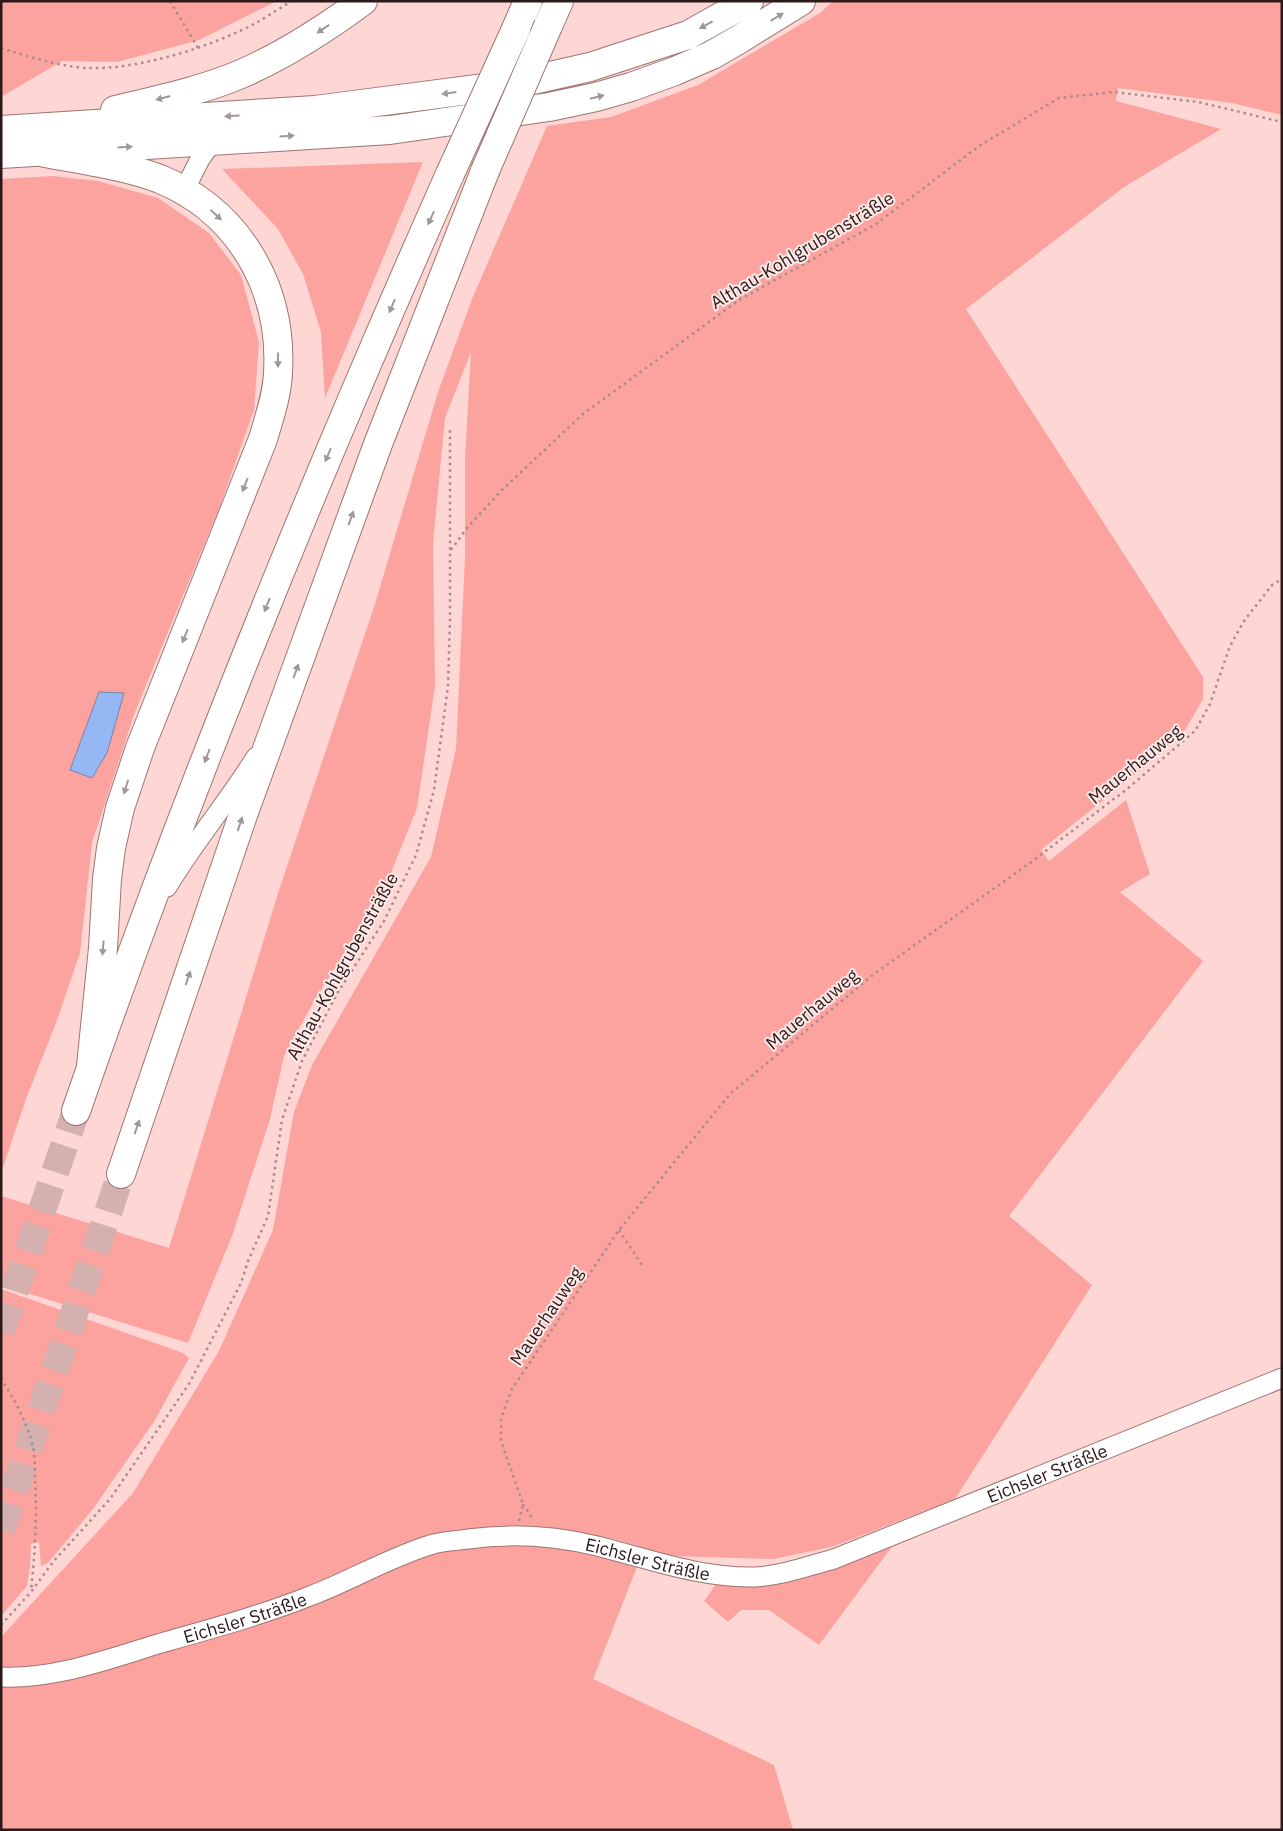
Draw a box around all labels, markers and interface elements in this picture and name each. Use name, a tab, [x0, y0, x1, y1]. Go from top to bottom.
one-way arrow	[771, 13, 784, 22]
one-way arrow	[700, 20, 713, 29]
one-way arrow	[317, 24, 330, 34]
one-way arrow	[441, 89, 457, 97]
one-way arrow	[590, 92, 605, 100]
one-way arrow	[156, 94, 171, 102]
one-way arrow	[224, 112, 240, 120]
one-way arrow	[279, 132, 295, 140]
one-way arrow	[117, 143, 133, 151]
street label: Althau-Kohlgrubensträßle	[706, 186, 898, 314]
one-way arrow	[210, 209, 222, 221]
one-way arrow	[426, 211, 434, 225]
one-way arrow	[388, 299, 396, 313]
one-way arrow	[274, 352, 282, 368]
one-way arrow	[324, 448, 332, 462]
one-way arrow	[241, 478, 249, 493]
one-way arrow	[347, 510, 355, 525]
one-way arrow	[262, 598, 270, 612]
one-way arrow	[181, 629, 189, 644]
one-way arrow	[292, 663, 300, 678]
street label: Mauerhauweg	[1083, 719, 1187, 809]
one-way arrow	[202, 749, 210, 764]
one-way arrow	[121, 780, 129, 795]
one-way arrow	[237, 816, 245, 831]
street label: Althau-Kohlgrubensträßle	[281, 868, 403, 1064]
one-way arrow	[99, 940, 107, 956]
street label: Mauerhauweg	[761, 963, 863, 1054]
one-way arrow	[185, 970, 192, 985]
one-way arrow	[134, 1120, 141, 1135]
street label: Mauerhauweg	[505, 1262, 588, 1370]
street label: Eichsler Sträßle	[983, 1438, 1111, 1508]
street label: Eichsler Sträßle	[583, 1532, 712, 1585]
street label: Eichsler Sträßle	[181, 1587, 310, 1648]

